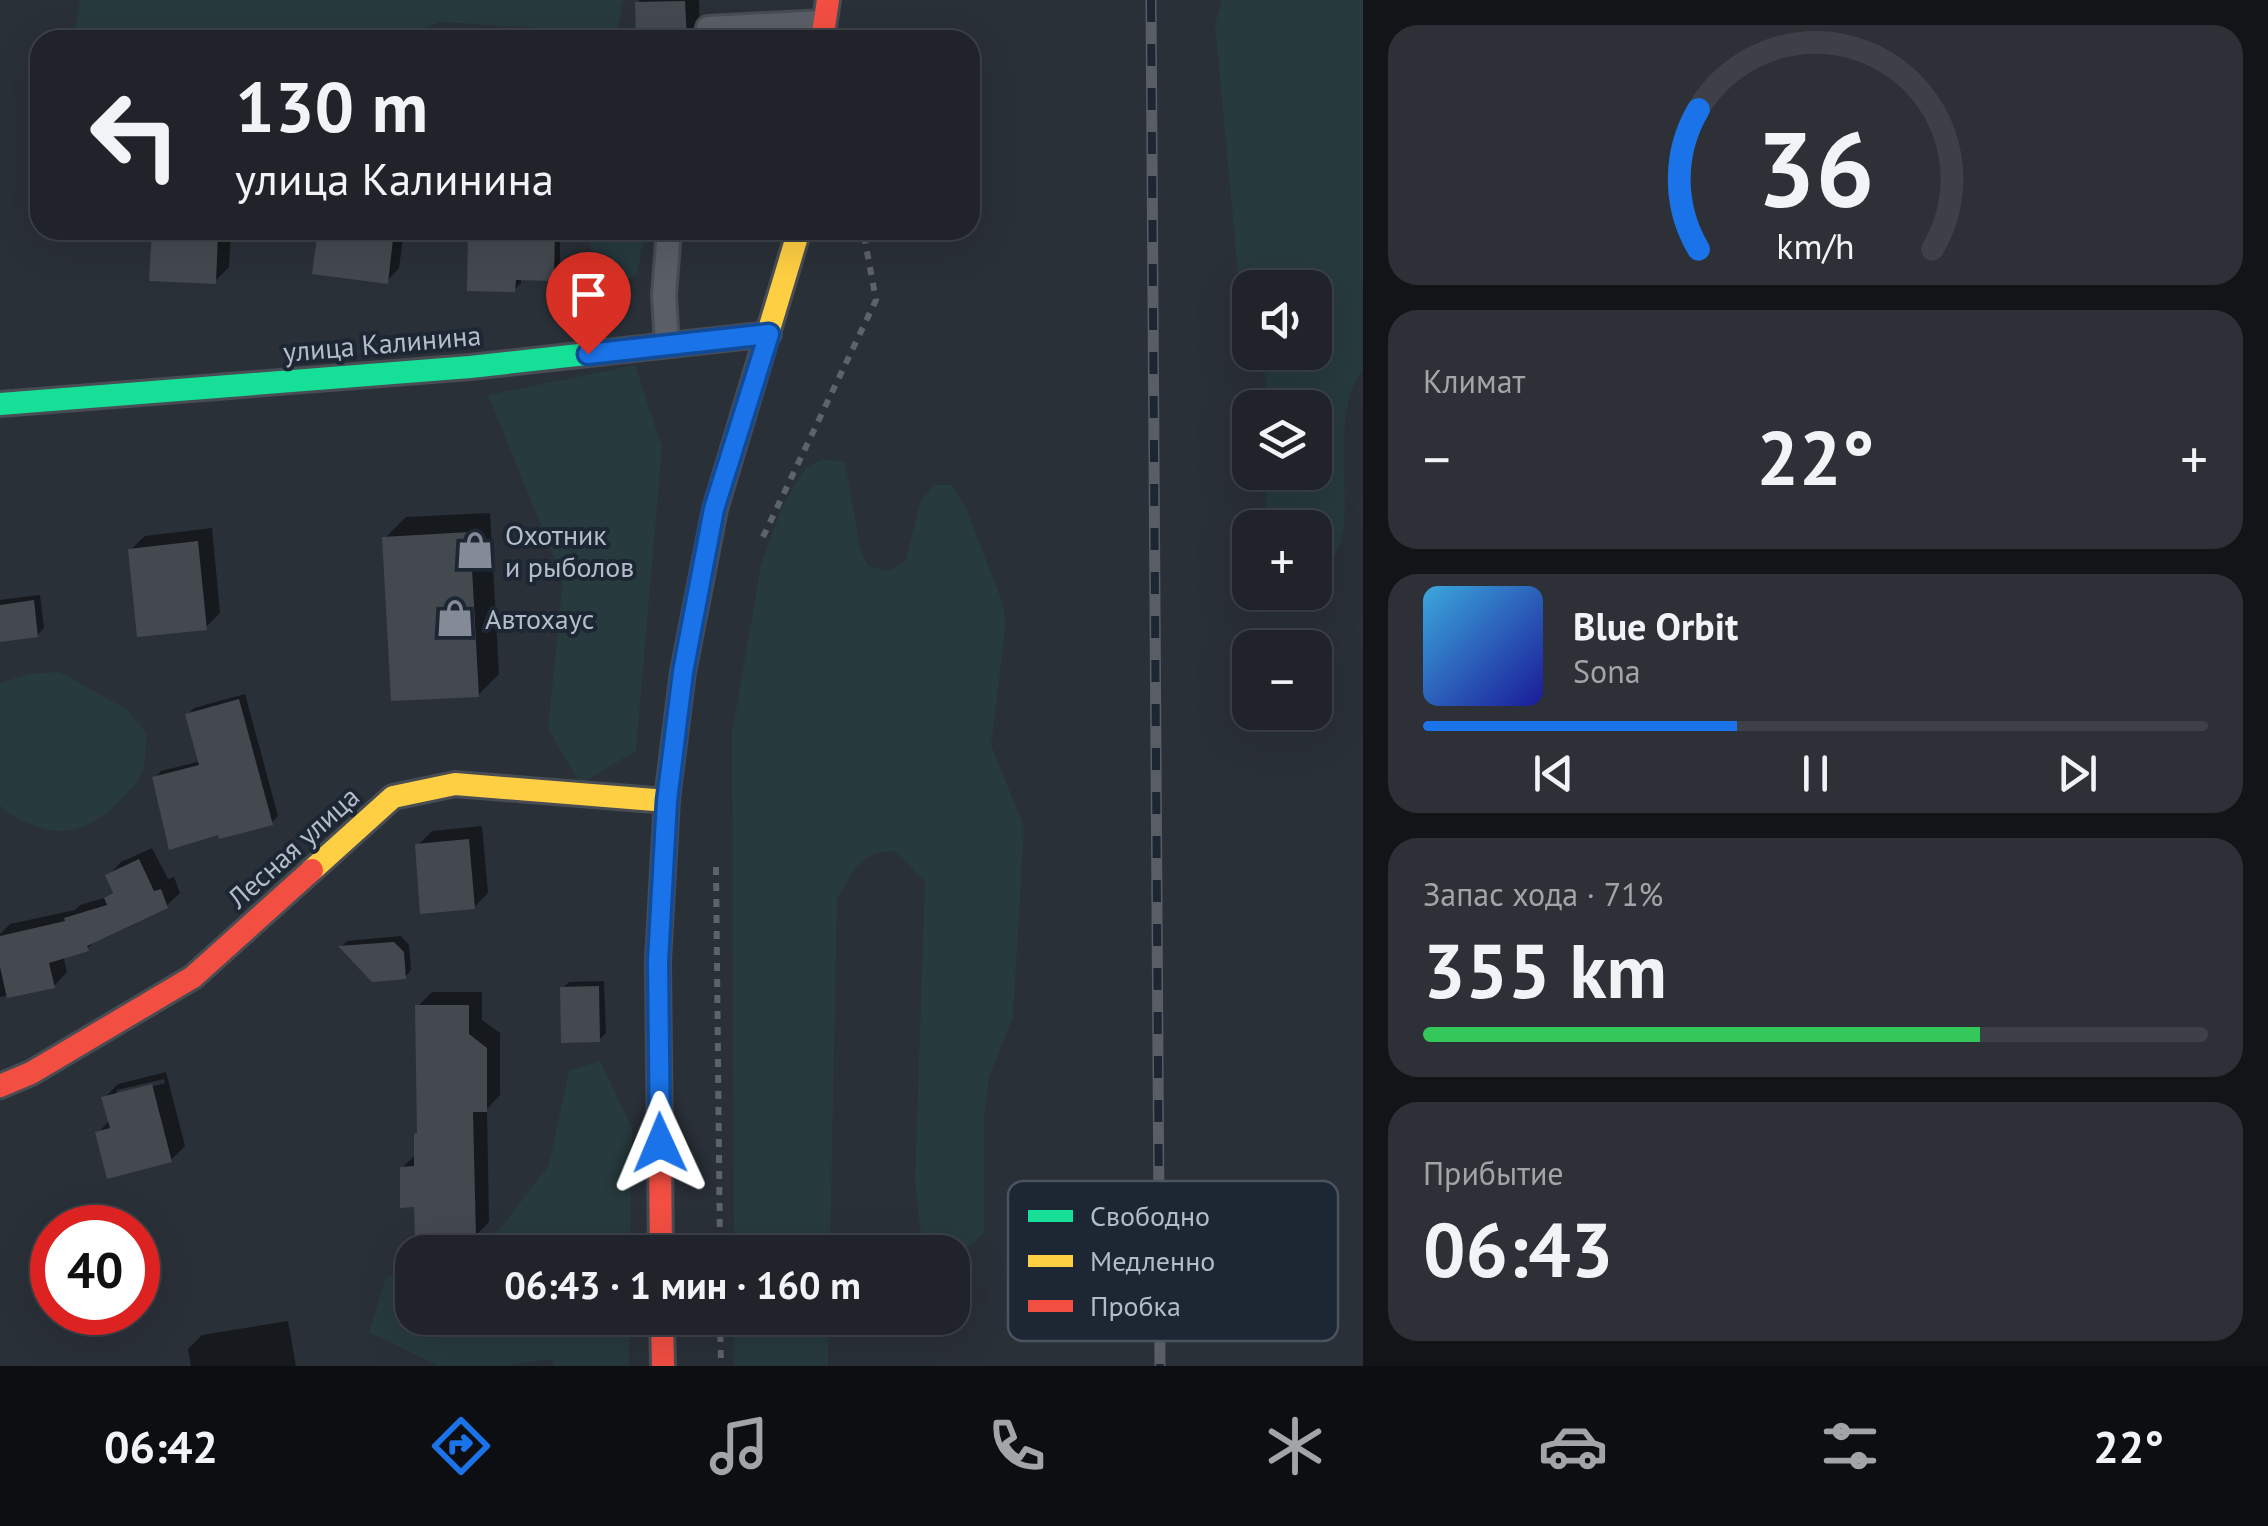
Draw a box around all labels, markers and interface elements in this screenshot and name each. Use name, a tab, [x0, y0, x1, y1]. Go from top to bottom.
text: 130 m	[235, 61, 428, 151]
icon: left	[70, 70, 200, 200]
text: 36	[1757, 101, 1874, 236]
text: улица Калинина	[235, 149, 554, 207]
text: km/h	[1776, 223, 1855, 269]
pin	[546, 252, 631, 355]
icon: arrive	[561, 267, 616, 322]
map controls	[1232, 270, 1332, 730]
button: sound	[1232, 270, 1332, 370]
street label: улица Калинина	[282, 316, 482, 370]
text: Климат	[1423, 360, 1525, 402]
button: layers	[1232, 390, 1332, 490]
text: 22°	[1757, 409, 1874, 506]
text: −	[1423, 423, 1451, 494]
text: +	[2180, 423, 2208, 494]
button: +	[1232, 510, 1332, 610]
place label: Охотник и рыболов	[505, 516, 634, 585]
shop icon: Охотник и рыболов	[454, 529, 496, 571]
shop icon: Автохаус	[434, 597, 476, 639]
place label: Автохаус	[485, 600, 594, 637]
text: Blue Orbit	[1573, 601, 1738, 650]
button: −	[1232, 630, 1332, 730]
text: Sona	[1573, 650, 1641, 692]
icon: previous	[1526, 746, 1581, 801]
icon: pause	[1788, 746, 1843, 801]
icon: next	[2050, 746, 2105, 801]
street label: Лесная улица	[219, 778, 367, 917]
text: Запас хода · 71%	[1423, 873, 1663, 915]
text: 355 km	[1423, 922, 1667, 1019]
position arrow	[608, 1091, 712, 1195]
text: Прибытие	[1423, 1152, 1564, 1194]
legend	[1008, 1181, 1338, 1341]
text: Свободно	[1090, 1197, 1210, 1234]
text: 06:43	[1423, 1201, 1613, 1298]
speed limit sign: 40	[30, 1205, 160, 1335]
text: Медленно	[1090, 1242, 1215, 1279]
text: 06:43 · 1 мин · 160 m	[504, 1260, 861, 1309]
text: Пробка	[1090, 1287, 1181, 1324]
icon: directions	[426, 1411, 496, 1481]
icon: music	[704, 1411, 774, 1481]
icon: phone	[982, 1411, 1052, 1481]
icon: climate	[1260, 1411, 1330, 1481]
icon: car	[1538, 1411, 1608, 1481]
icon: filters	[1815, 1411, 1885, 1481]
text: 06:42	[104, 1417, 218, 1475]
text: 22°	[2093, 1417, 2164, 1475]

